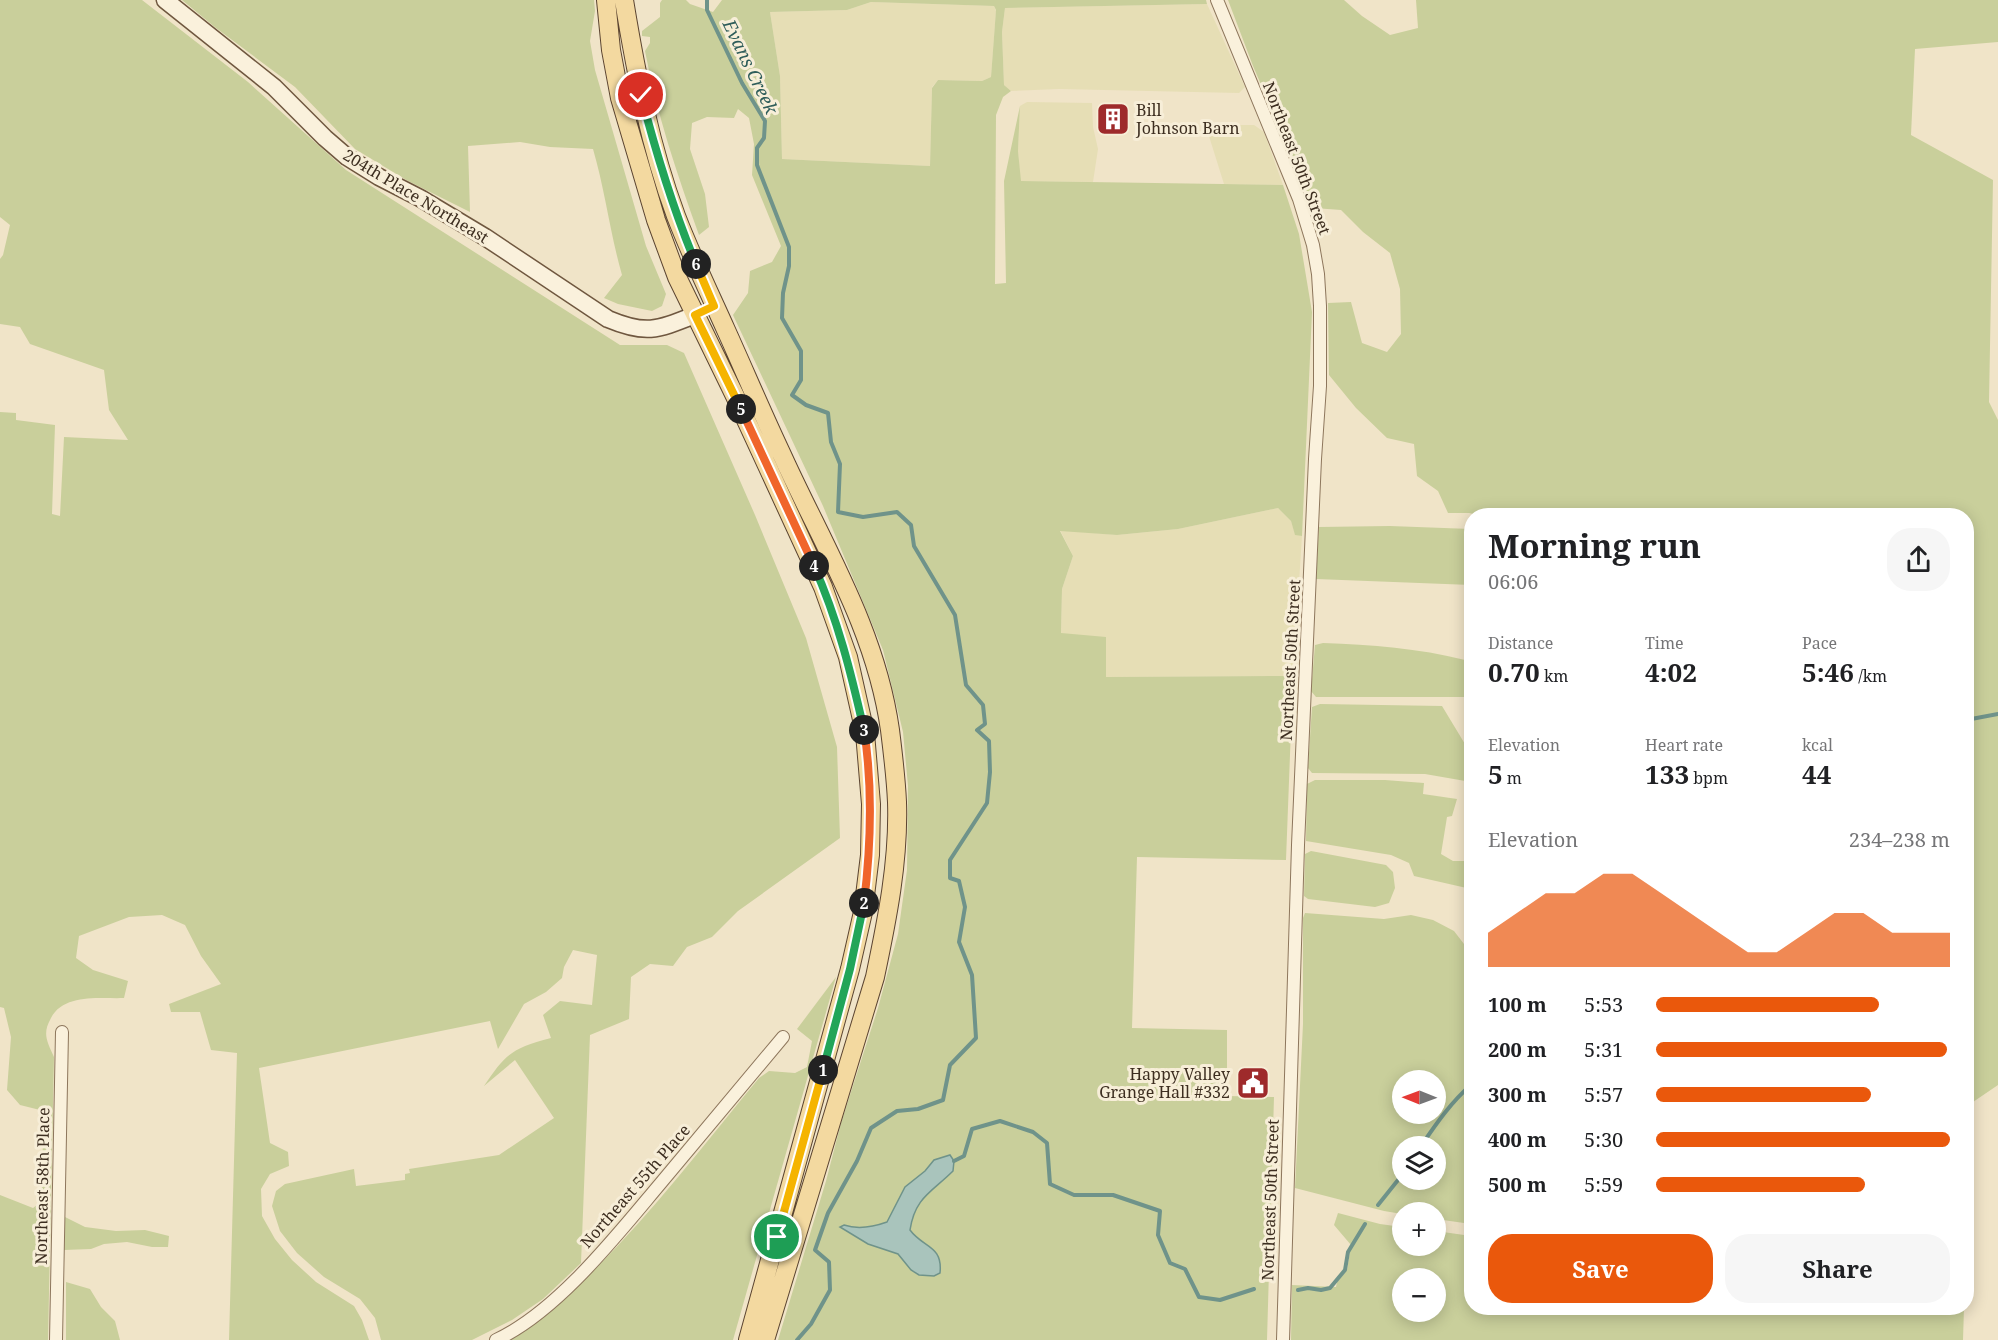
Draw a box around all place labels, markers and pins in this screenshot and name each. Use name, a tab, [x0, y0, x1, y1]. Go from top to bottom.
pin	[615, 69, 666, 120]
place label: Bill Johnson Barn	[1135, 99, 1240, 139]
building icon: Bill Johnson Barn	[1095, 101, 1131, 137]
pin: 6	[681, 249, 711, 279]
pin: 5	[726, 394, 756, 424]
pin: 4	[799, 551, 829, 581]
pin: 3	[849, 715, 879, 745]
pin: 2	[849, 888, 879, 918]
pin: 1	[808, 1055, 838, 1085]
place label: Happy Valley Grange Hall #332	[1099, 1063, 1231, 1103]
public building icon: Happy Valley Grange Hall #332	[1235, 1065, 1271, 1101]
pin	[751, 1211, 802, 1262]

